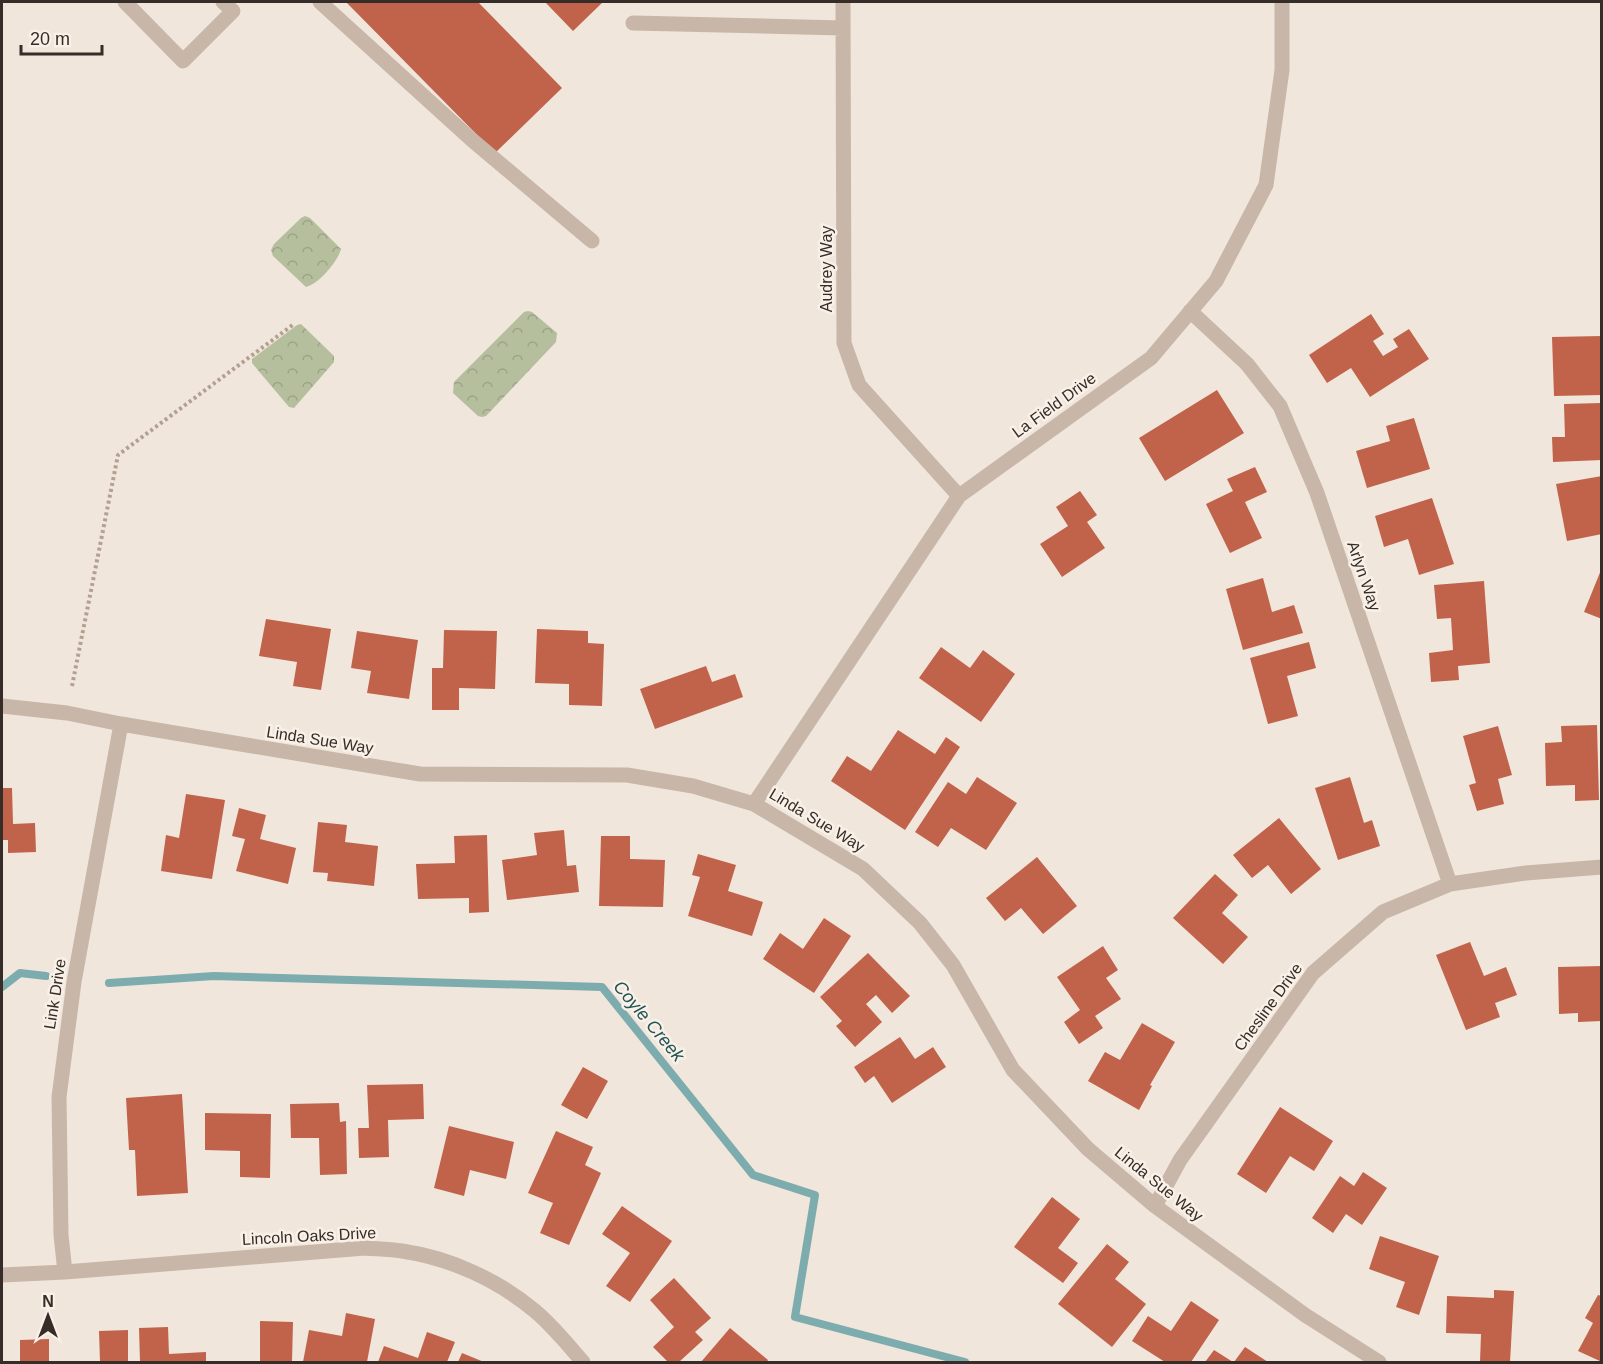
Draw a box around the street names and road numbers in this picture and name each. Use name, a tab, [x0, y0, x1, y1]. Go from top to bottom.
street label: Audrey Way	[818, 226, 835, 312]
street label: La Field Drive	[1009, 369, 1099, 441]
street label: Arlyn Way	[1344, 539, 1384, 613]
street label: Linda Sue Way	[265, 723, 375, 757]
street label: Linda Sue Way	[766, 785, 868, 855]
street label: Link Drive	[41, 957, 69, 1030]
street label: Chesline Drive	[1231, 960, 1306, 1054]
street label: Linda Sue Way	[1112, 1143, 1206, 1225]
street label: Lincoln Oaks Drive	[242, 1224, 377, 1248]

